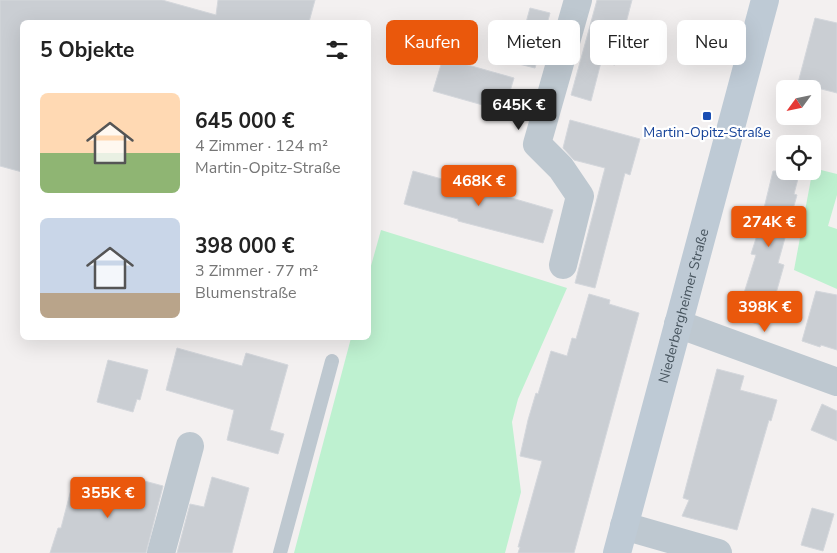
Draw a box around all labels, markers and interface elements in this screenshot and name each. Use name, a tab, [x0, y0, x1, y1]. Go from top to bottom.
chip: Kaufen	[386, 20, 478, 65]
chip: Mieten	[488, 20, 580, 65]
chip: Filter	[590, 20, 667, 65]
chip: Neu	[677, 20, 746, 65]
text: 5 Objekte	[40, 36, 134, 64]
icon: filters	[323, 36, 351, 64]
north arrow	[776, 80, 821, 125]
map controls	[776, 80, 821, 180]
pin: 645K €	[478, 88, 560, 131]
text: 645K €	[492, 94, 546, 116]
text: 645 000 €	[195, 107, 295, 135]
marker: Martin-Opitz-Straße	[701, 110, 713, 122]
icon: home	[80, 113, 140, 173]
place label: Martin-Opitz-Straße	[643, 123, 771, 142]
text: 4 Zimmer · 124 m²	[195, 135, 328, 157]
button: locate	[776, 135, 821, 180]
text: Martin-Opitz-Straße	[195, 157, 341, 179]
pin: 468K €	[438, 164, 520, 207]
text: 468K €	[452, 170, 506, 192]
pin: 274K €	[728, 206, 810, 248]
text: 274K €	[742, 211, 796, 233]
street label: Niederbergheimer Straße	[654, 226, 713, 385]
text: 398 000 €	[195, 232, 295, 260]
icon: home	[80, 238, 140, 298]
text: 3 Zimmer · 77 m²	[195, 260, 318, 282]
text: Blumenstraße	[195, 282, 297, 304]
pin: 398K €	[724, 290, 806, 333]
text: 398K €	[738, 296, 792, 318]
pin: 355K €	[67, 476, 149, 519]
text: 355K €	[81, 482, 135, 504]

